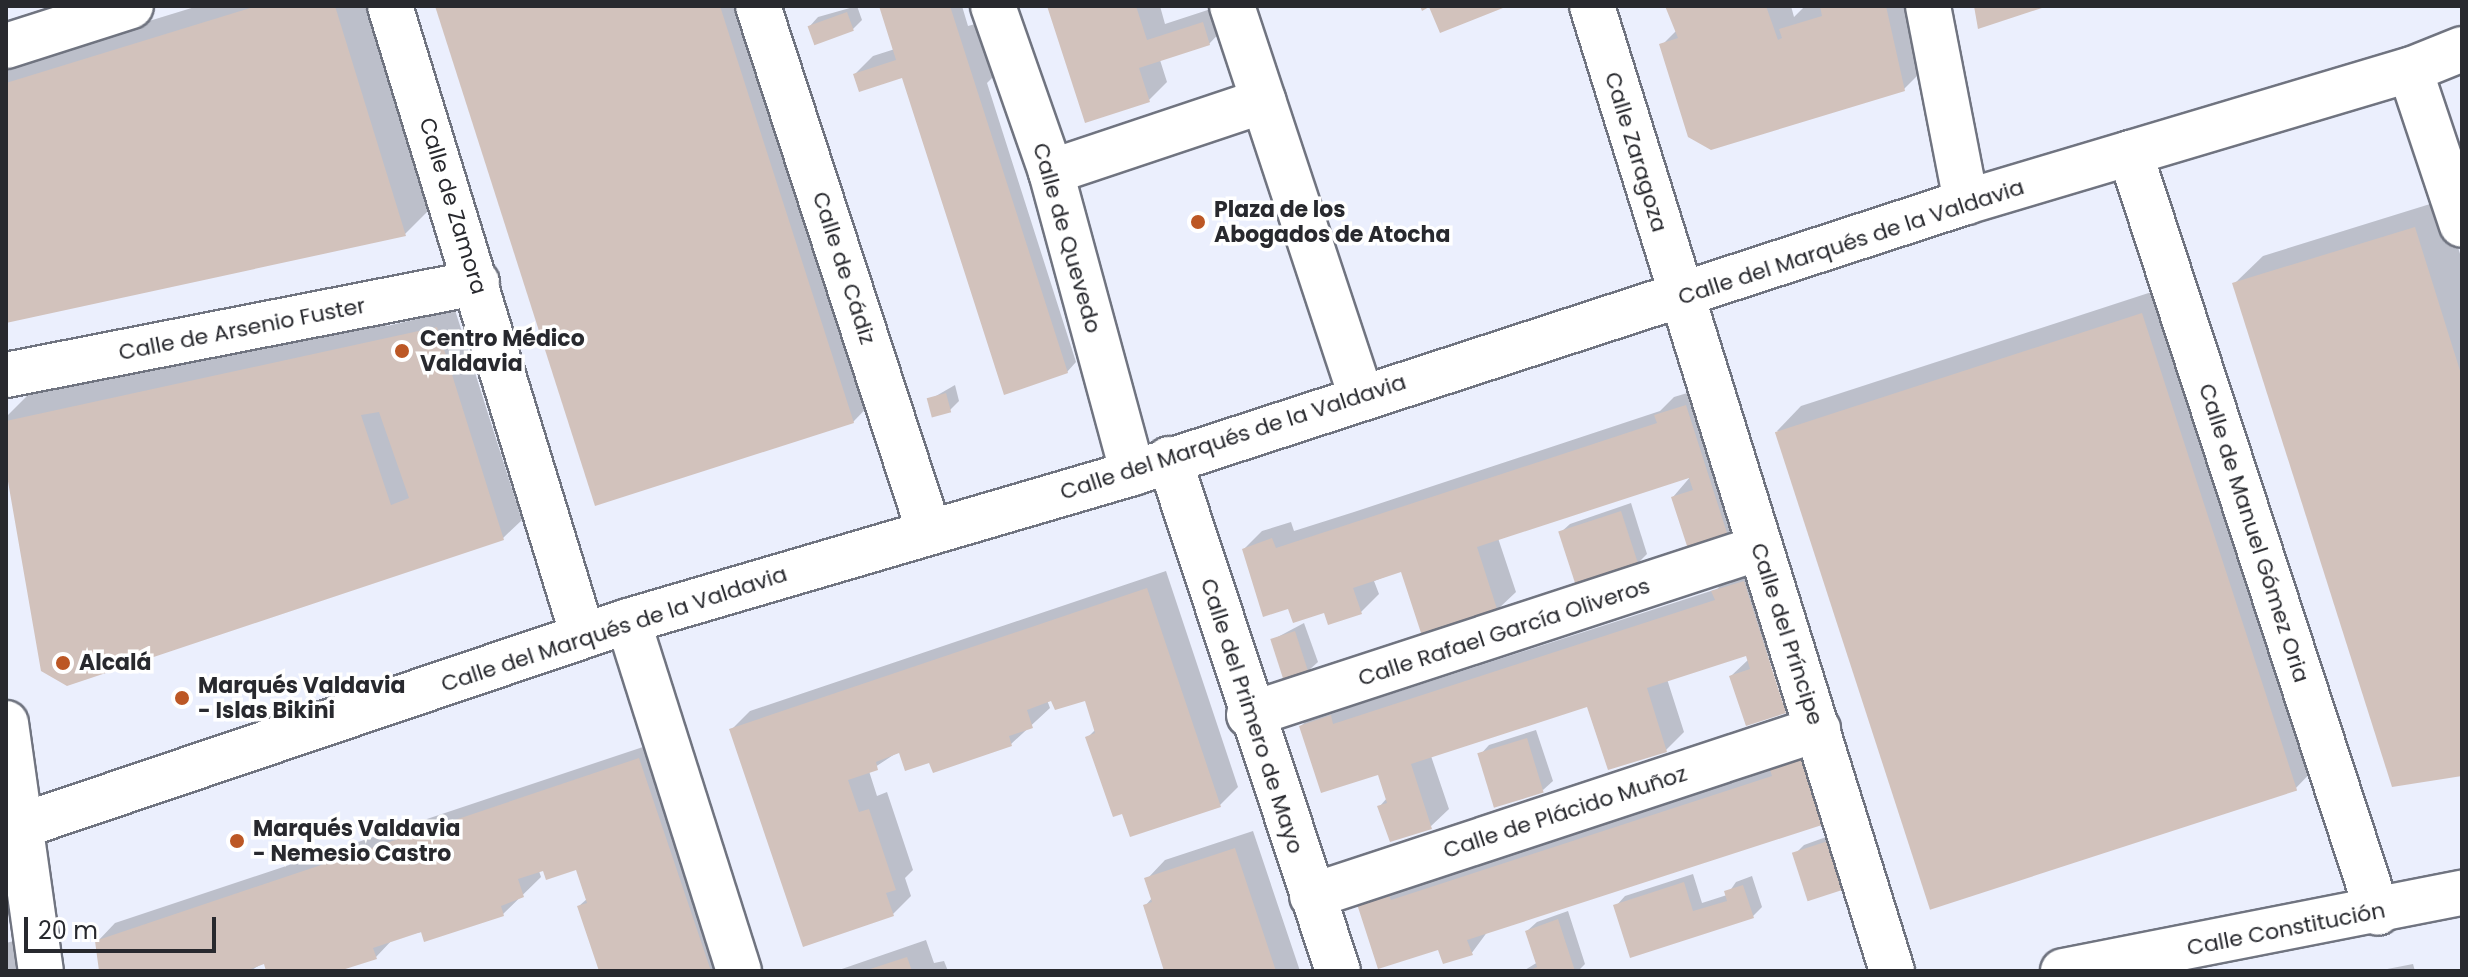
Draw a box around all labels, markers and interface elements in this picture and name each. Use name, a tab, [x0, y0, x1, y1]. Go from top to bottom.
street label: Calle Zaragoza	[1599, 69, 1673, 235]
street label: Calle de Zamora	[414, 115, 492, 297]
street label: Calle de Quevedo	[1027, 140, 1107, 336]
street label: Calle del Marqués de la Valdavia	[1675, 174, 2027, 310]
street label: Calle de Cádiz	[807, 188, 881, 348]
place label: Plaza de los Abogados de Atocha	[1214, 196, 1450, 248]
marker: Plaza de los Abogados de Atocha	[1189, 213, 1207, 231]
street label: Calle de Arsenio Fuster	[116, 292, 368, 366]
place label: Centro Médico Valdavia	[420, 325, 585, 376]
marker: Centro Médico Valdavia	[391, 340, 413, 362]
street label: Calle del Marqués de la Valdavia	[1057, 369, 1409, 505]
street label: Calle de Manuel Gómez Oria	[2193, 380, 2315, 686]
street label: Calle del Príncipe	[1745, 540, 1829, 728]
street label: Calle del Marqués de la Valdavia	[438, 561, 790, 697]
street label: Calle Rafael García Oliveros	[1355, 572, 1653, 692]
street label: Calle del Primero de Mayo	[1195, 575, 1309, 857]
place label: Alcalá	[79, 650, 151, 676]
marker: Alcalá	[54, 654, 72, 672]
place label: Marqués Valdavia - Islas Bikini	[198, 672, 405, 724]
marker: Marqués Valdavia - Islas Bikini	[173, 689, 191, 707]
street label: Calle de Plácido Muñoz	[1440, 760, 1690, 864]
place label: Marqués Valdavia - Nemesio Castro	[253, 815, 460, 866]
marker: Marqués Valdavia - Nemesio Castro	[228, 832, 246, 850]
street label: Calle Constitución	[2185, 897, 2387, 961]
scale bar	[28, 901, 220, 951]
text: 20 m	[38, 914, 98, 947]

